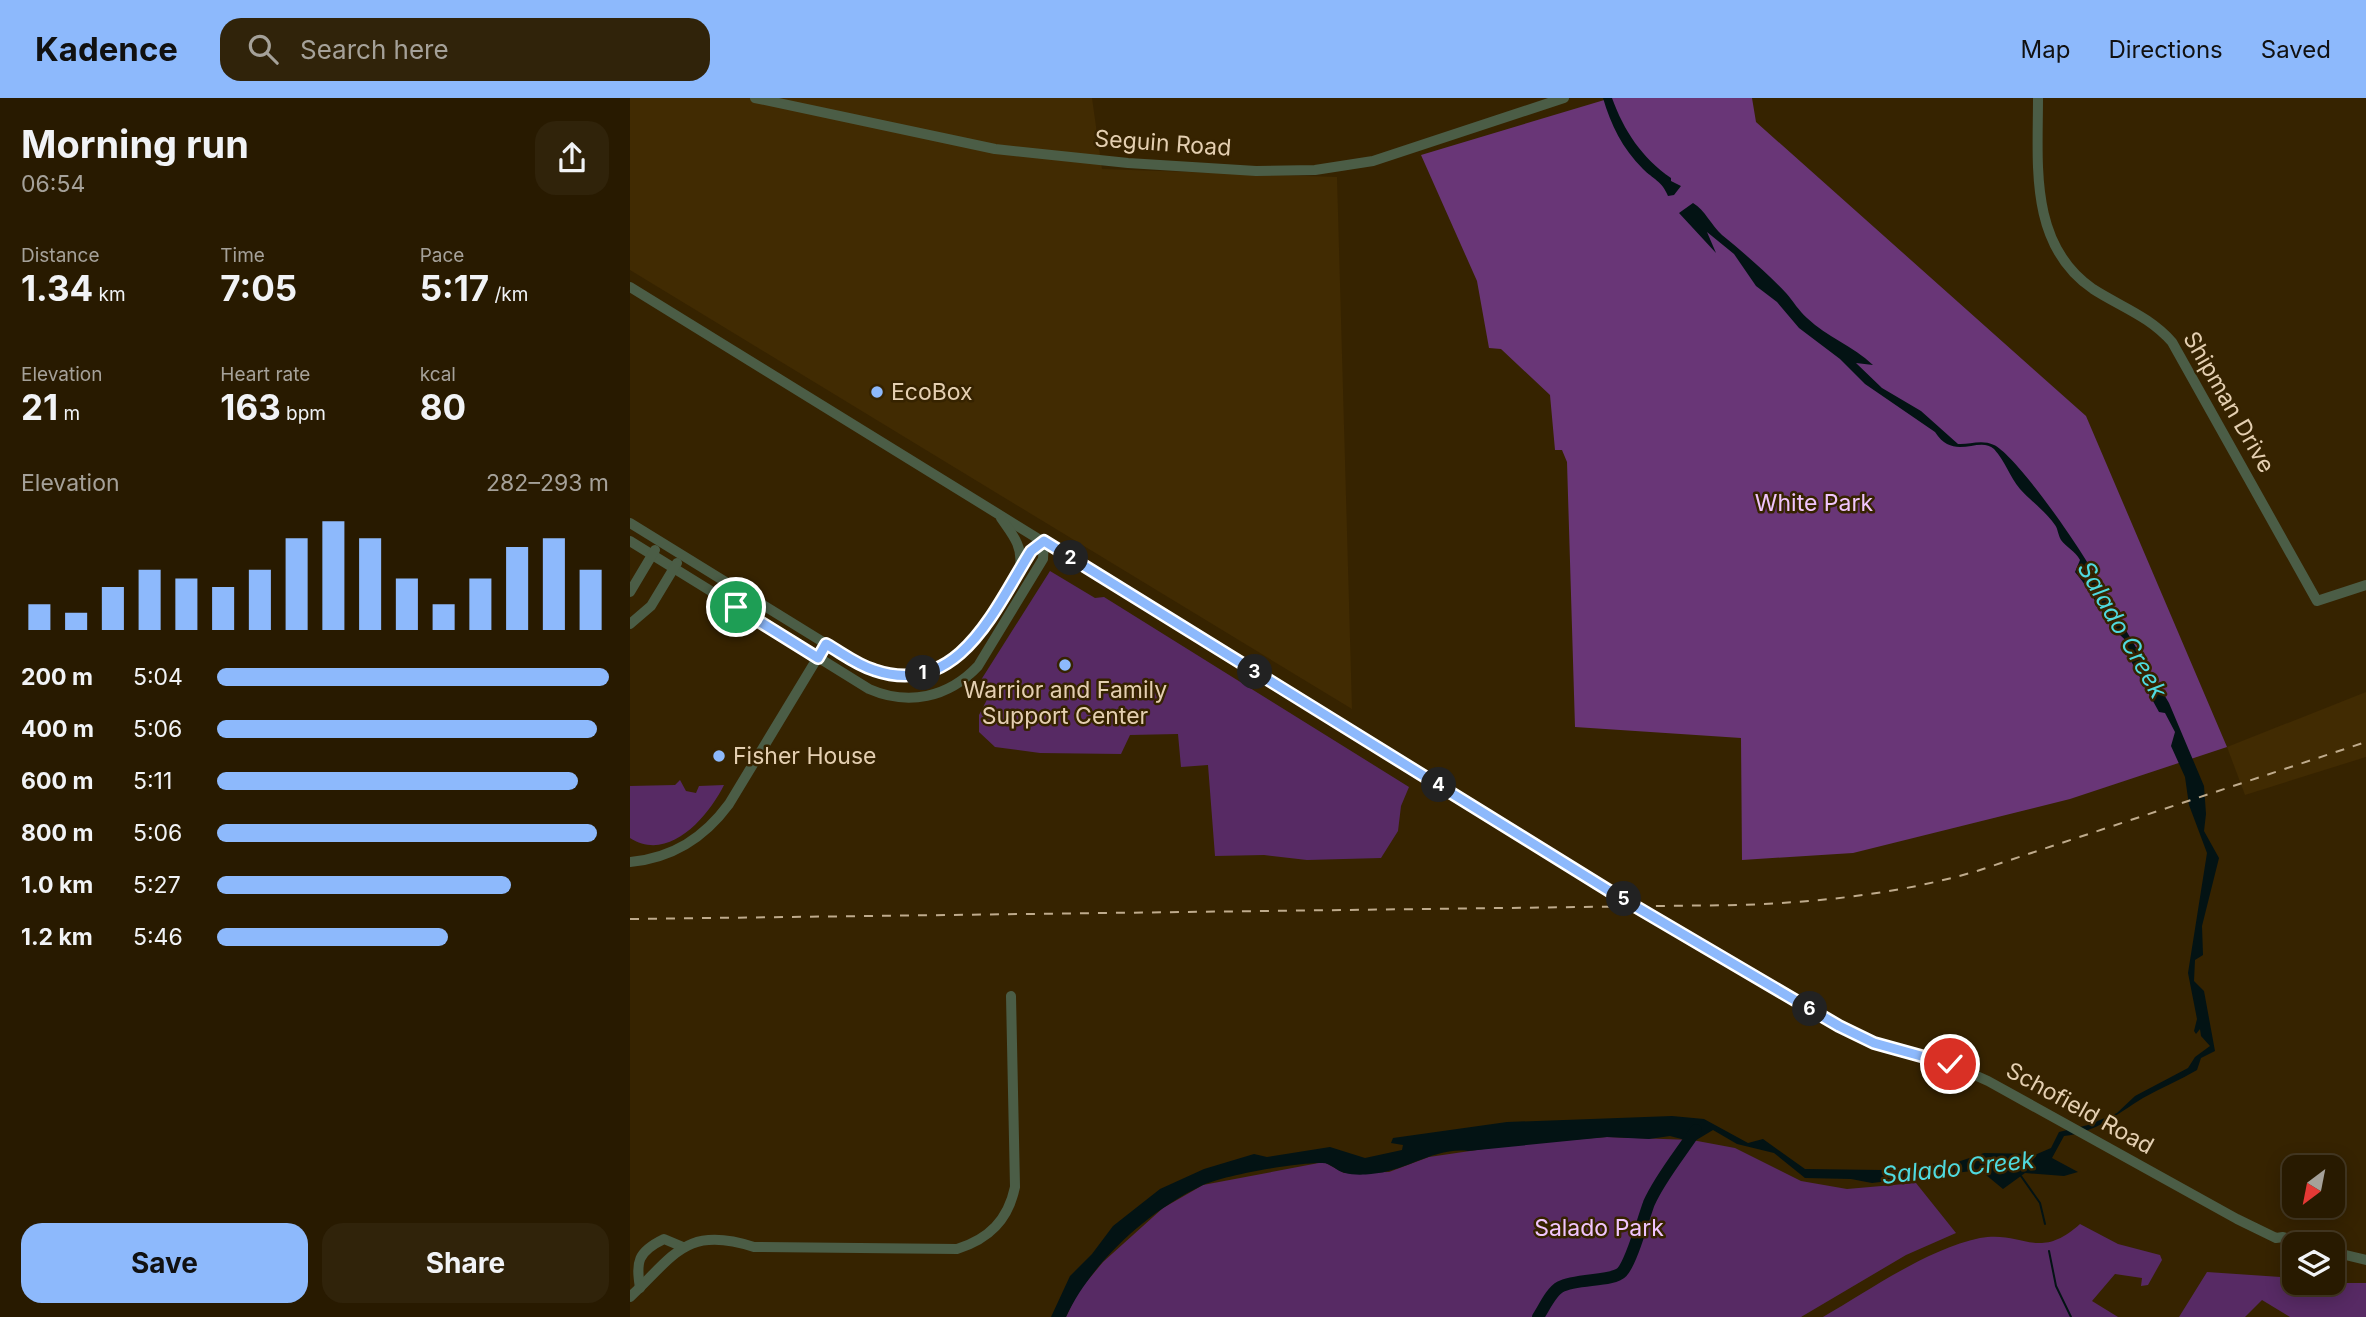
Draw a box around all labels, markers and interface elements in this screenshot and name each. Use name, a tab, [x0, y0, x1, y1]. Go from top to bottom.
search box	[220, 18, 710, 81]
text: Kadence	[35, 29, 178, 69]
icon: search	[244, 30, 282, 68]
text: Search here	[300, 34, 449, 65]
text: Map	[2021, 35, 2070, 64]
text: Directions	[2108, 35, 2223, 64]
text: Saved	[2261, 35, 2331, 64]
text: Morning run	[21, 121, 249, 167]
button: share	[535, 121, 609, 195]
street label: Seguin Road	[1094, 124, 1232, 162]
text: 06:54	[21, 170, 85, 198]
text: Distance	[21, 244, 99, 267]
text: Time	[220, 244, 265, 267]
text: Pace	[420, 244, 464, 267]
text: 1.34	[21, 267, 93, 309]
text: 7:05	[220, 267, 297, 309]
text: 5:17	[420, 267, 489, 309]
text: km	[93, 283, 126, 306]
text: /km	[489, 283, 528, 306]
street label: Shipman Drive	[2177, 326, 2281, 478]
text: Elevation	[21, 363, 102, 386]
text: Heart rate	[220, 363, 310, 386]
text: kcal	[420, 363, 456, 386]
place label: EcoBox	[891, 378, 973, 406]
marker: EcoBox	[869, 384, 885, 400]
text: 21	[21, 386, 58, 428]
text: 163	[220, 386, 281, 428]
text: 80	[420, 386, 466, 428]
text: m	[58, 402, 80, 425]
text: bpm	[281, 402, 326, 425]
text: Elevation	[21, 469, 120, 497]
text: 282–293 m	[486, 469, 609, 497]
park label: White Park	[1755, 489, 1874, 517]
pin: 2	[1054, 540, 1088, 575]
text: 2	[1065, 546, 1076, 569]
water label: Salado Creek	[2072, 556, 2174, 704]
pin	[706, 577, 766, 637]
icon: arrive	[717, 588, 755, 626]
pin: 3	[1238, 654, 1272, 690]
pin: 1	[906, 656, 940, 690]
marker: Warrior and Family Support Center	[1057, 657, 1073, 673]
text: 3	[1248, 660, 1261, 683]
text: 1	[918, 661, 927, 684]
text: 200 m	[21, 663, 93, 691]
text: 5:04	[133, 663, 183, 691]
place label: Warrior and Family Support Center	[963, 676, 1167, 730]
text: 400 m	[21, 715, 94, 743]
text: 5:06	[133, 715, 182, 743]
place label: Fisher House	[733, 742, 876, 770]
marker: Fisher House	[711, 748, 727, 764]
text: 600 m	[21, 767, 93, 795]
text: 5:11	[133, 767, 172, 795]
pin: 4	[1422, 768, 1456, 802]
text: 4	[1432, 773, 1445, 796]
text: 800 m	[21, 819, 93, 847]
text: 5:06	[133, 819, 182, 847]
text: 1.0 km	[21, 871, 93, 899]
text: 5:27	[133, 871, 181, 899]
pin: 5	[1606, 882, 1642, 916]
text: 5	[1617, 887, 1630, 910]
text: 1.2 km	[21, 923, 93, 951]
text: 5:46	[133, 923, 183, 951]
pin: 6	[1792, 992, 1828, 1026]
text: 6	[1803, 997, 1816, 1020]
pin	[1920, 1034, 1980, 1094]
icon: check	[1931, 1045, 1969, 1083]
street label: Schofield Road	[2001, 1056, 2159, 1160]
water label: Salado Creek	[1880, 1145, 2037, 1190]
north arrow	[2282, 1155, 2345, 1218]
map controls	[2282, 1155, 2345, 1295]
park label: Salado Park	[1534, 1214, 1664, 1242]
button: Save	[21, 1223, 308, 1303]
button: Share	[322, 1223, 609, 1303]
button: layers	[2282, 1232, 2345, 1295]

